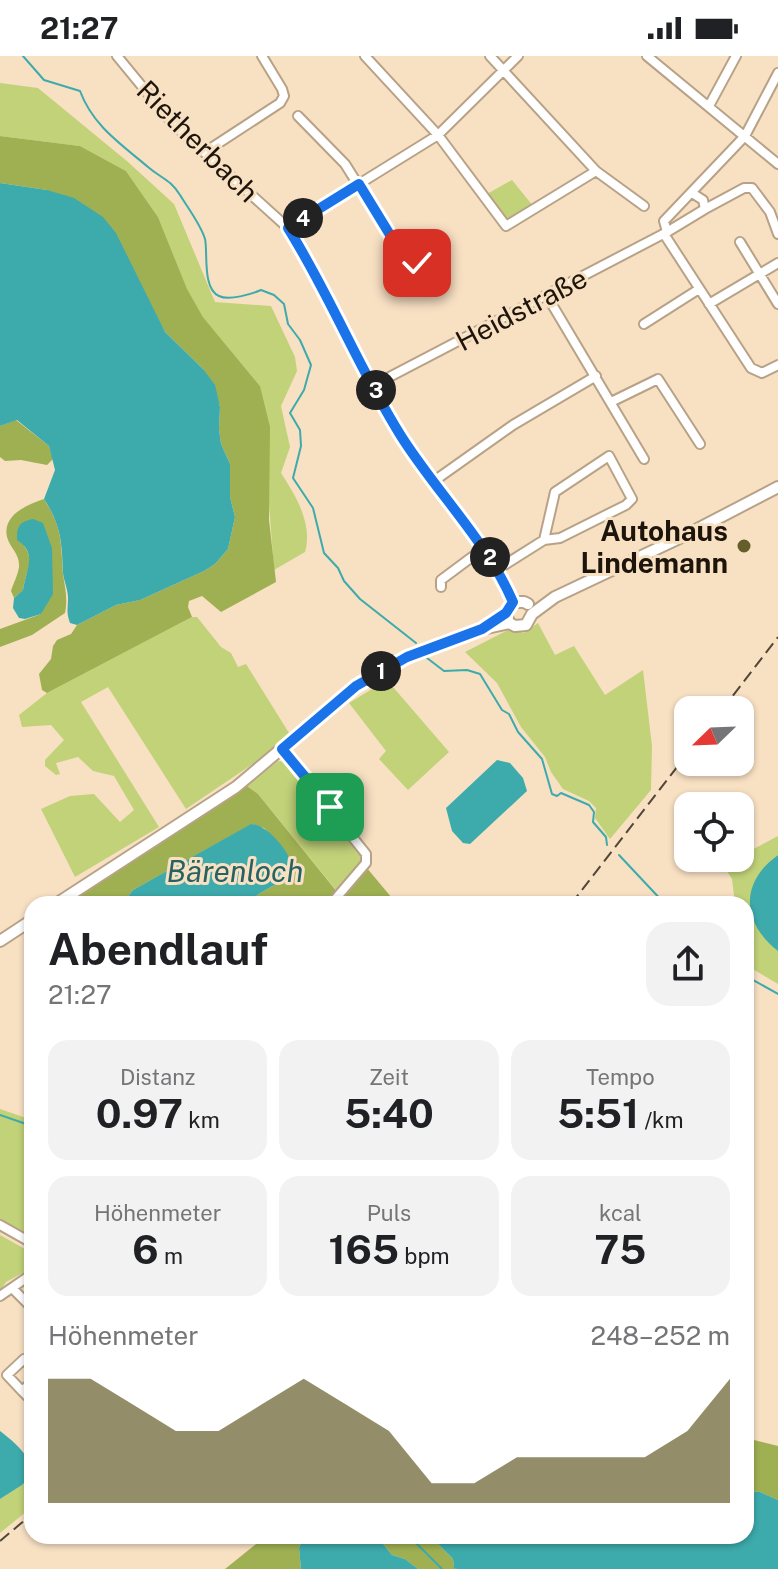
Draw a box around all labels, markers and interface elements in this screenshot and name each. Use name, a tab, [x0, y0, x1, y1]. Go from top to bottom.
text: 21:27	[40, 10, 118, 46]
street label: Rietherbach	[130, 73, 266, 209]
pin: 4	[283, 198, 323, 238]
text: 4	[296, 205, 310, 231]
pin	[383, 229, 451, 297]
icon: check	[395, 241, 439, 285]
street label: Heidstraße	[450, 261, 592, 357]
pin: 3	[356, 370, 396, 410]
text: 3	[369, 377, 383, 403]
place label: Autohaus Lindemann	[580, 514, 728, 579]
pin: 2	[470, 537, 510, 577]
marker: Autohaus Lindemann	[735, 537, 753, 555]
text: 2	[483, 544, 497, 570]
pin: 1	[361, 651, 401, 691]
text: 1	[376, 658, 386, 684]
north arrow	[674, 696, 754, 776]
map controls	[674, 696, 754, 872]
pin	[296, 773, 364, 841]
icon: arrive	[308, 785, 352, 829]
button: locate	[674, 792, 754, 872]
water label: Bärenloch	[167, 853, 303, 889]
button: share	[646, 922, 730, 1006]
text: Abendlauf	[48, 923, 268, 975]
text: 21:27	[48, 979, 112, 1010]
text: Distanz	[120, 1064, 195, 1090]
text: Zeit	[369, 1064, 409, 1090]
text: Tempo	[586, 1064, 655, 1090]
text: 0.97	[96, 1090, 183, 1137]
text: 5:40	[344, 1090, 434, 1137]
text: 5:51	[557, 1090, 639, 1137]
text: km	[183, 1107, 220, 1133]
text: /km	[639, 1107, 684, 1133]
text: Höhenmeter	[94, 1200, 221, 1226]
text: Puls	[367, 1200, 411, 1226]
text: kcal	[599, 1200, 642, 1226]
text: 6	[132, 1226, 159, 1273]
text: 165	[328, 1226, 399, 1273]
text: 75	[594, 1226, 646, 1273]
text: m	[159, 1243, 183, 1269]
text: bpm	[399, 1243, 450, 1269]
text: Höhenmeter	[48, 1320, 198, 1351]
text: 248–252 m	[590, 1320, 730, 1351]

